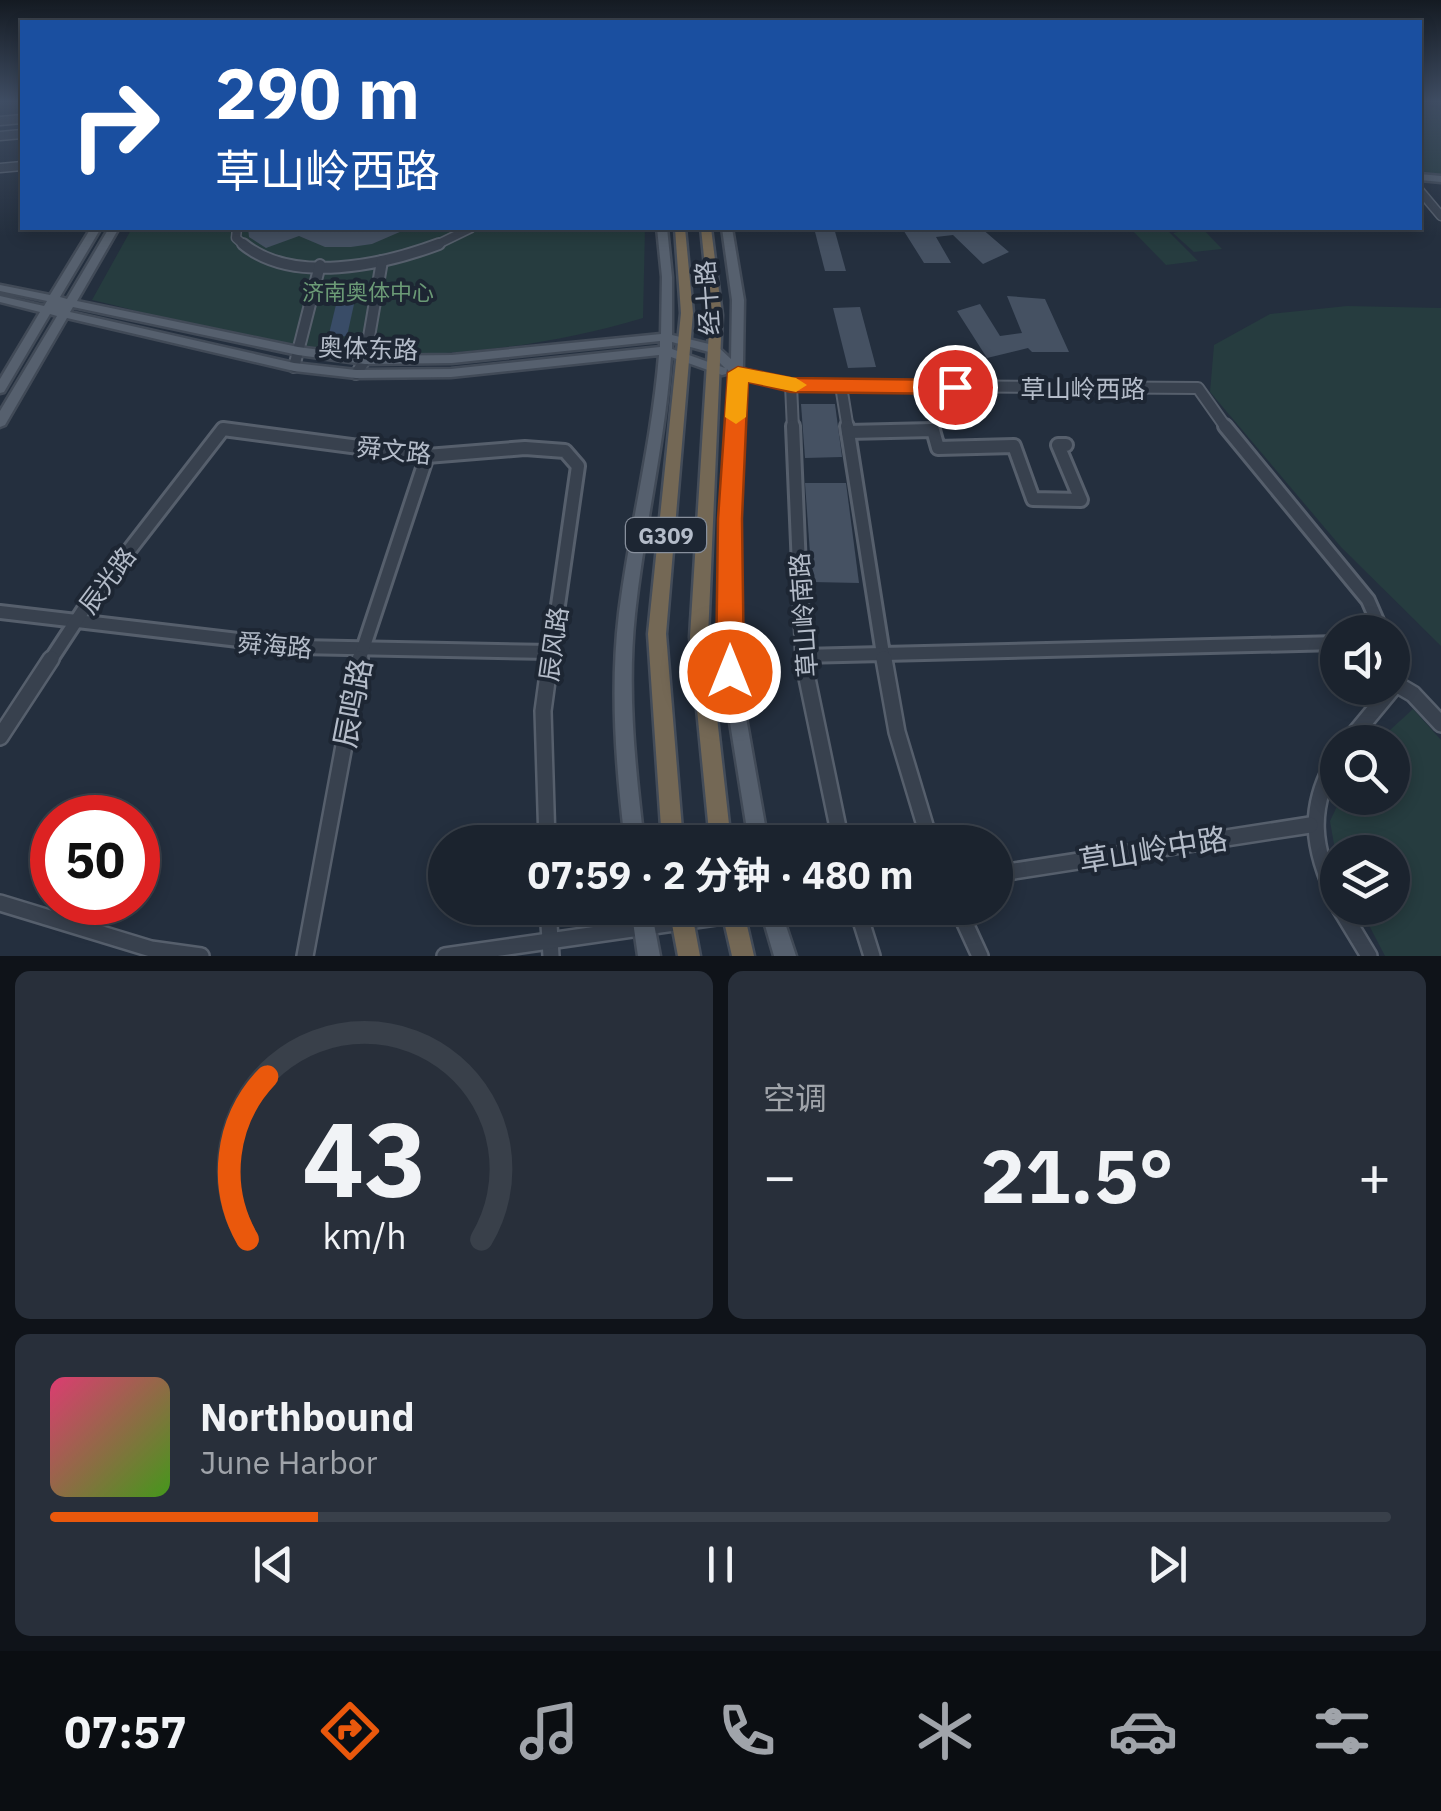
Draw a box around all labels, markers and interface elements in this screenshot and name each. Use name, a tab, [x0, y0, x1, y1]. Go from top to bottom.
text: 290 m	[215, 47, 420, 138]
icon: right	[50, 60, 180, 190]
text: 草山岭西路	[215, 141, 440, 199]
street label: 经十路	[688, 259, 726, 337]
park label: 济南奥体中心	[302, 277, 434, 306]
street label: 奥体东路	[317, 330, 419, 366]
pin	[913, 345, 998, 430]
icon: arrive	[928, 360, 983, 415]
street label: 草山岭西路	[1020, 372, 1146, 405]
street label: 舜文路	[355, 430, 433, 470]
road number: G309	[626, 518, 706, 552]
street label: 辰光路	[71, 540, 143, 620]
street label: 草山岭南路	[782, 551, 824, 679]
street label: 辰风路	[531, 605, 575, 683]
map controls	[1320, 615, 1410, 925]
button: sound	[1320, 615, 1410, 705]
position arrow	[678, 620, 782, 724]
street label: 舜海路	[236, 625, 314, 665]
street label: 辰鸣路	[324, 655, 380, 751]
button: search	[1320, 725, 1410, 815]
speed limit sign: 50	[30, 795, 160, 925]
street label: 草山岭中路	[1076, 818, 1230, 880]
button: layers	[1320, 835, 1410, 925]
text: 07:59 · 2 分钟 · 480 m	[528, 850, 913, 899]
text: 空调	[763, 1077, 827, 1119]
text: 43	[302, 1090, 426, 1226]
text: 21.5°	[980, 1126, 1174, 1224]
text: −	[763, 1140, 796, 1211]
text: +	[1358, 1140, 1391, 1211]
text: km/h	[322, 1212, 406, 1259]
text: Northbound	[200, 1392, 415, 1441]
text: June Harbor	[200, 1441, 377, 1483]
icon: previous	[246, 1537, 301, 1592]
icon: pause	[693, 1537, 748, 1592]
icon: next	[1140, 1537, 1195, 1592]
icon: directions	[315, 1696, 385, 1766]
icon: music	[514, 1696, 584, 1766]
icon: phone	[712, 1696, 782, 1766]
icon: climate	[910, 1696, 980, 1766]
icon: car	[1108, 1696, 1178, 1766]
icon: filters	[1307, 1696, 1377, 1766]
text: 07:57	[64, 1702, 187, 1760]

